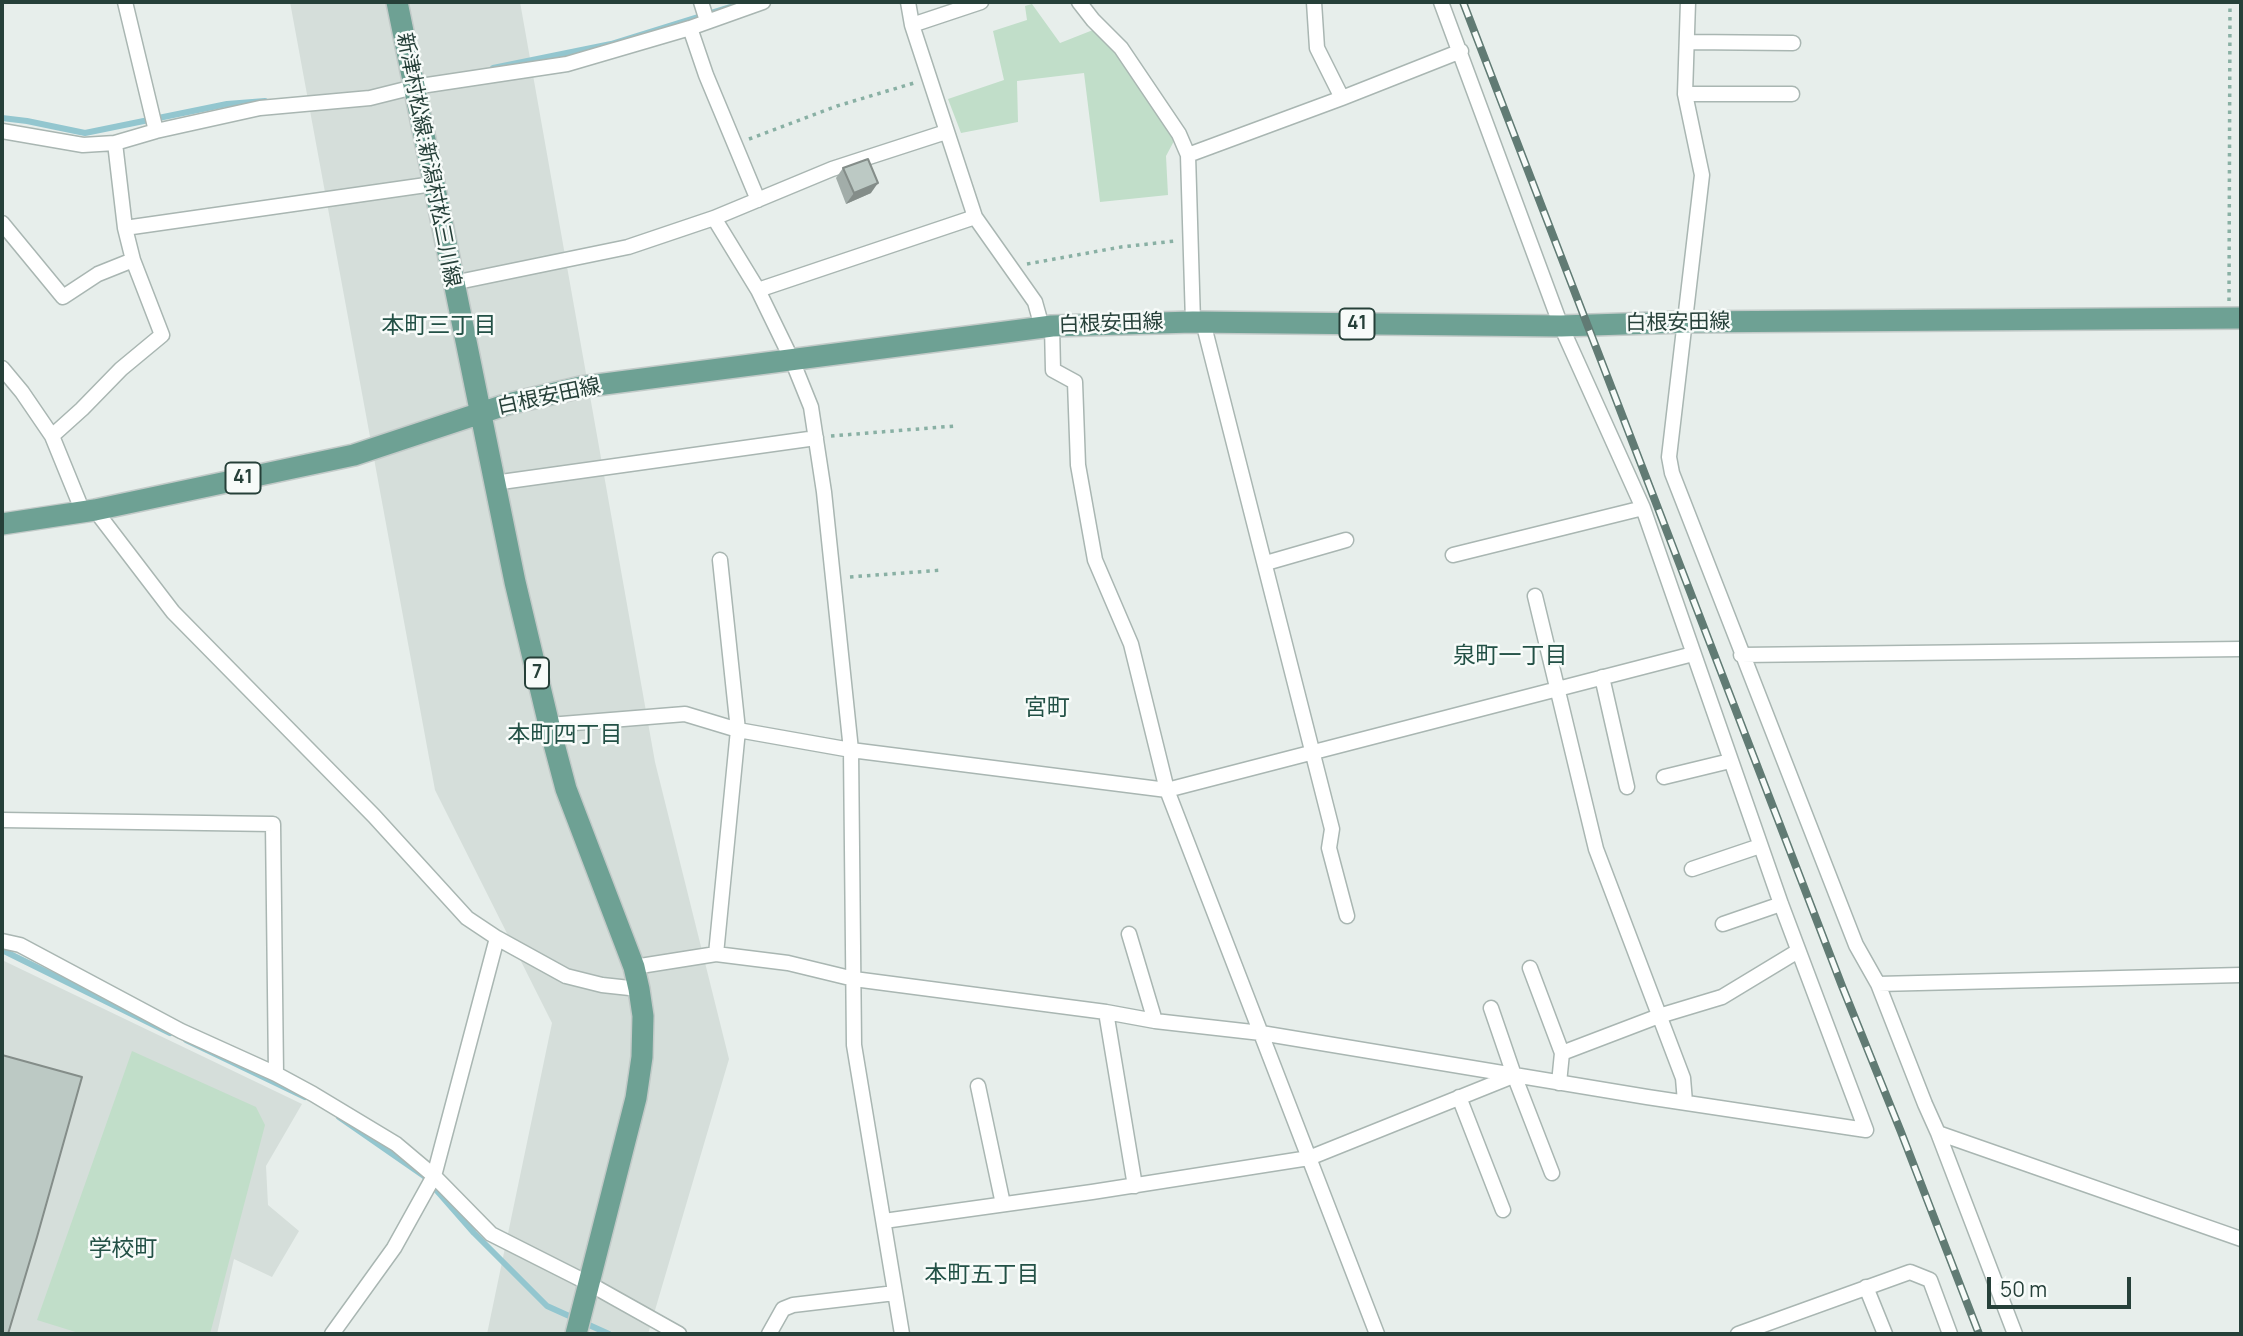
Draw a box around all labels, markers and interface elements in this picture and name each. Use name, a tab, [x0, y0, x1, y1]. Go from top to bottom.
street label: 新津村松線;新潟村松三川線	[391, 31, 465, 289]
road number: 41	[1340, 308, 1374, 340]
street label: 白根安田線	[1625, 309, 1731, 337]
street label: 白根安田線	[1058, 310, 1164, 338]
district label: 本町三丁目	[382, 313, 496, 341]
street label: 白根安田線	[495, 374, 603, 420]
road number: 41	[226, 463, 260, 494]
district label: 泉町一丁目	[1453, 643, 1567, 671]
road number: 7	[525, 658, 549, 688]
district label: 宮町	[1024, 695, 1070, 723]
district label: 本町四丁目	[508, 722, 622, 750]
district label: 学校町	[89, 1236, 157, 1264]
district label: 本町五丁目	[925, 1262, 1039, 1290]
scale bar	[1991, 1262, 2134, 1306]
text: 50 m	[2000, 1275, 2047, 1303]

